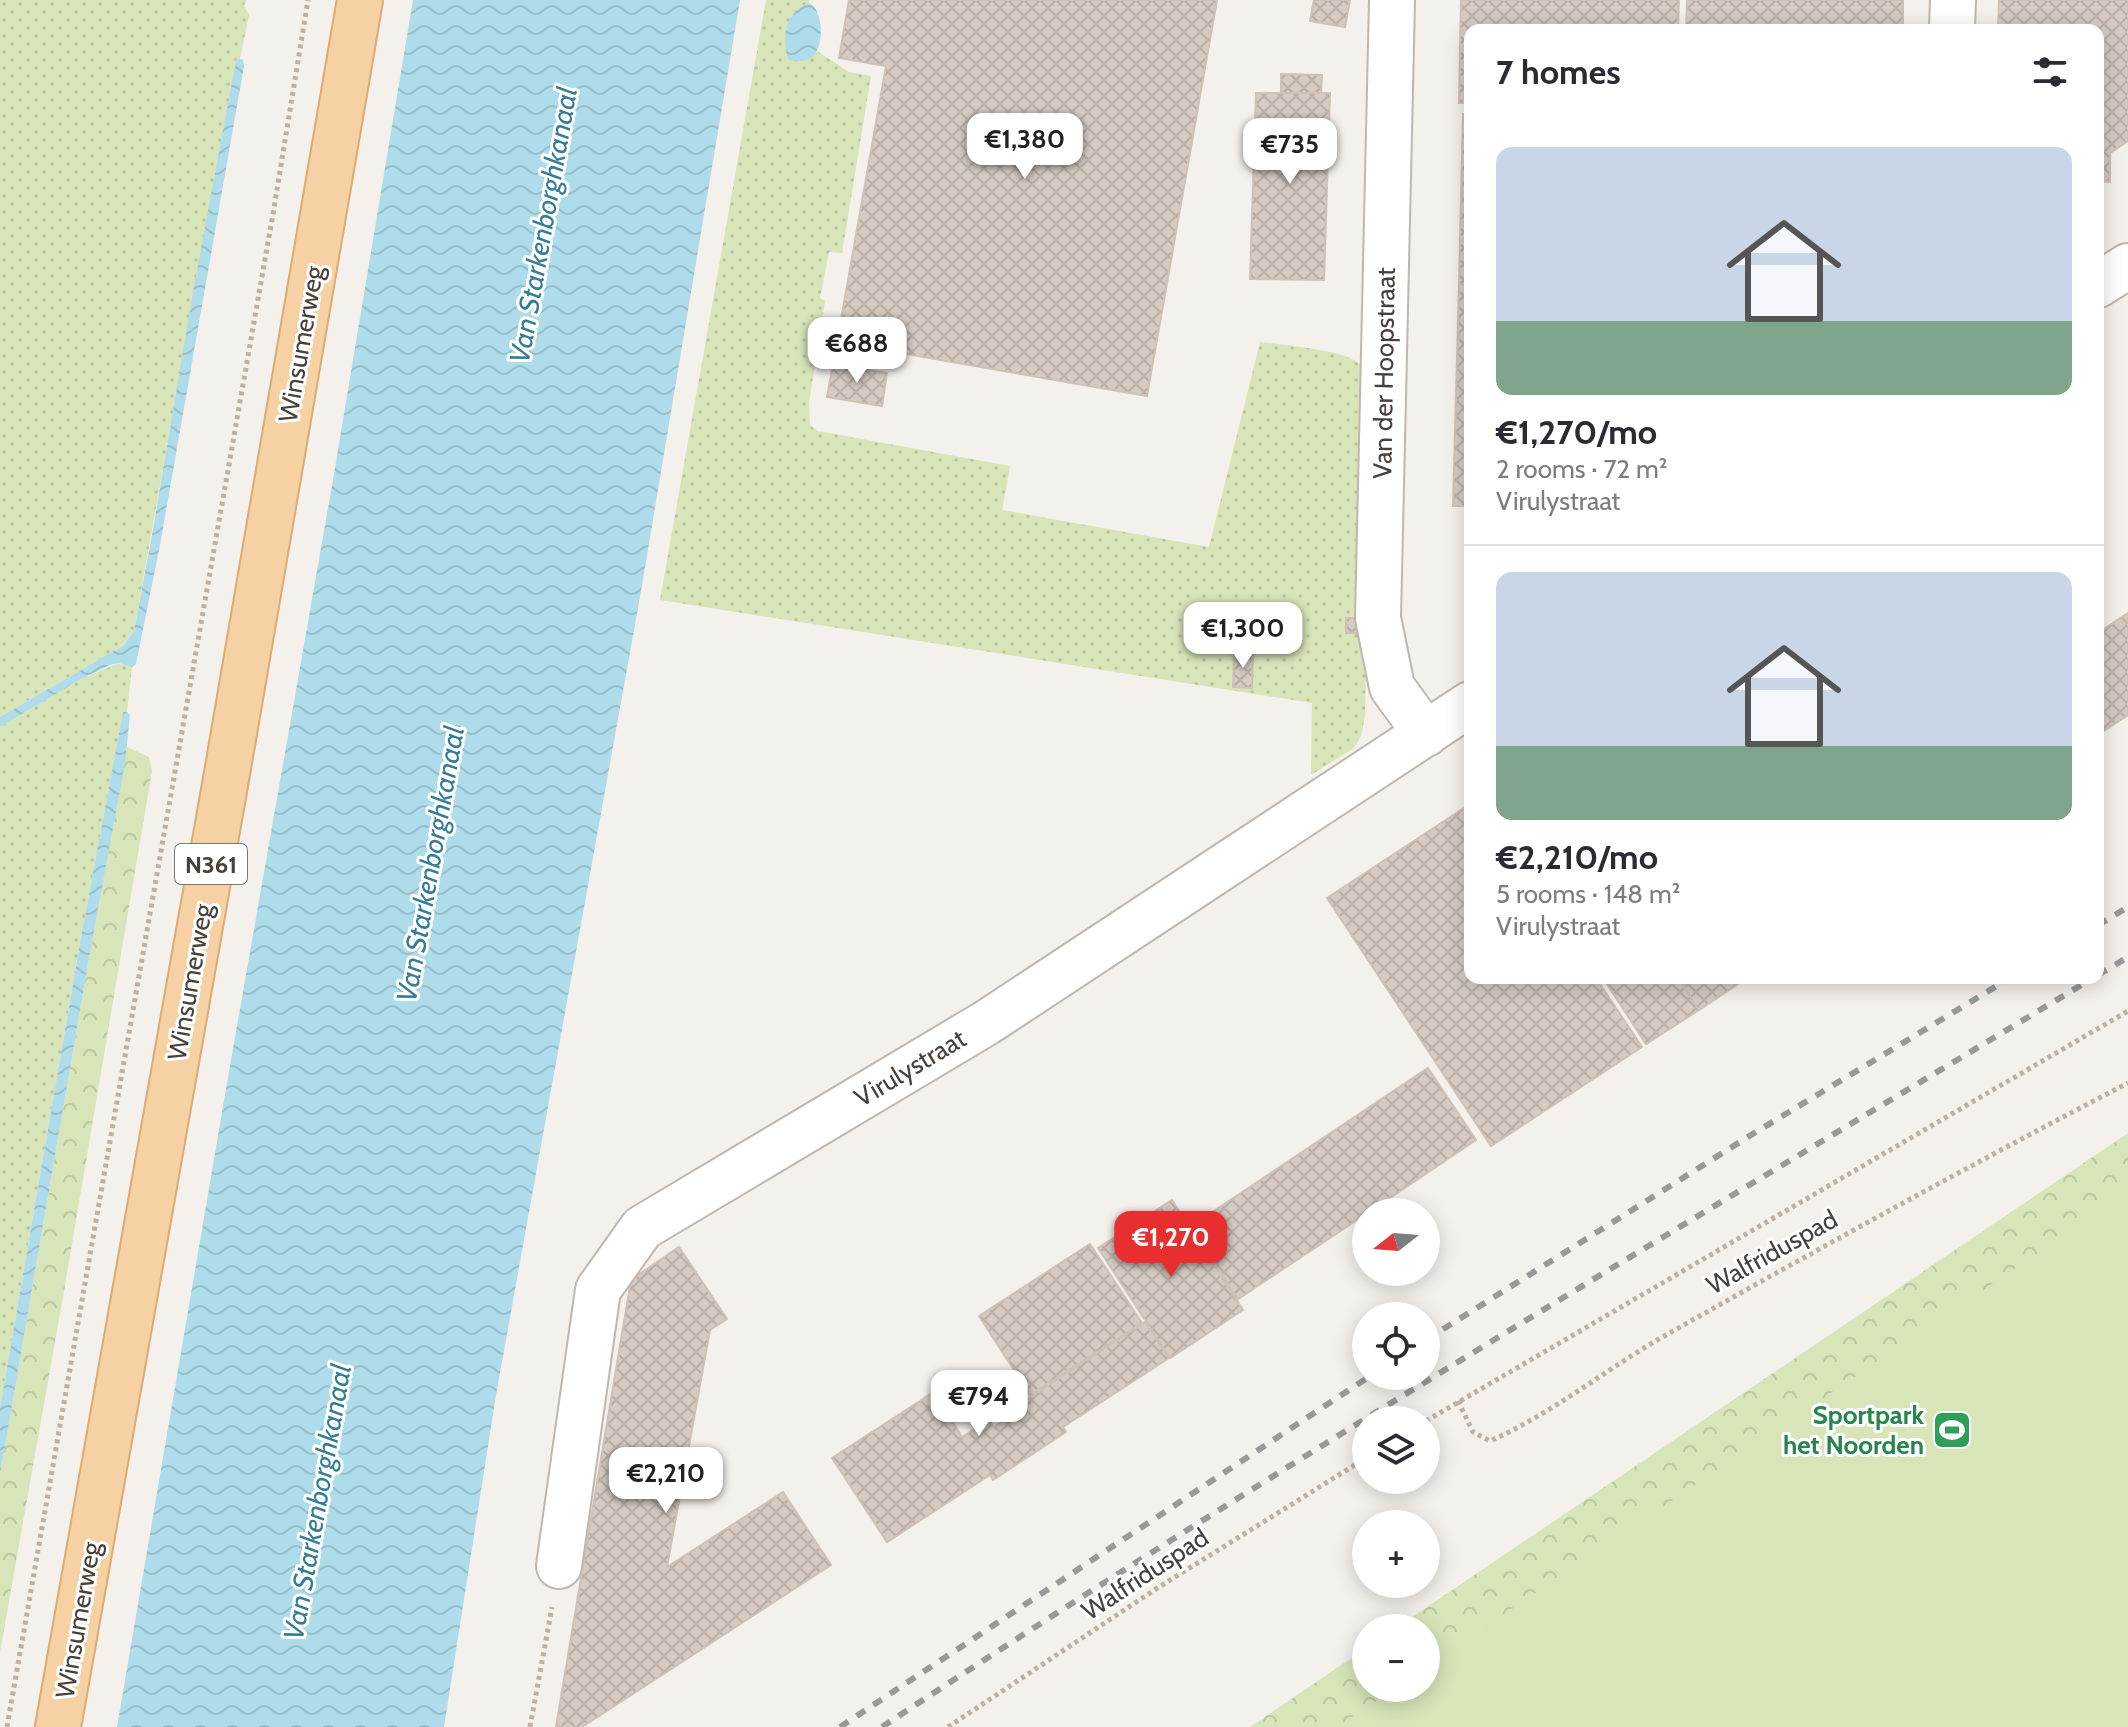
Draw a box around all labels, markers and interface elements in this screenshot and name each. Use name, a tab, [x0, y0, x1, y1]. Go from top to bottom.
icon: filters	[2028, 50, 2072, 94]
text: 7 homes	[1496, 51, 1621, 93]
water label: Van Starkenborghkanaal	[502, 84, 584, 365]
pin: €1,380	[960, 113, 1090, 181]
pin: €735	[1243, 118, 1337, 186]
text: €1,380	[985, 123, 1065, 155]
text: €735	[1261, 128, 1319, 160]
icon: home	[1712, 199, 1856, 343]
street label: Winsumerweg	[272, 262, 331, 425]
street label: Van der Hoopstraat	[1366, 267, 1402, 479]
pin: €688	[810, 317, 904, 385]
text: €688	[826, 327, 888, 359]
text: €1,270/mo	[1496, 411, 1657, 453]
text: 2 rooms · 72 m²	[1496, 453, 1667, 485]
text: Virulystraat	[1496, 485, 1620, 517]
pin: €1,300	[1178, 602, 1308, 670]
text: €1,300	[1201, 612, 1285, 644]
icon: home	[1712, 624, 1856, 768]
water label: Van Starkenborghkanaal	[389, 723, 471, 1004]
text: €2,210/mo	[1496, 836, 1658, 878]
road number: N361	[175, 844, 247, 884]
text: 5 rooms · 148 m²	[1496, 878, 1680, 910]
street label: Winsumerweg	[161, 900, 220, 1063]
text: Virulystraat	[1496, 910, 1620, 942]
street label: Virulystraat	[848, 1022, 972, 1114]
north arrow	[1352, 1198, 1440, 1286]
map controls	[1352, 1198, 1440, 1702]
street label: Walfriduspad	[1701, 1203, 1843, 1301]
pin: €1,270	[1106, 1211, 1236, 1279]
text: €1,270	[1132, 1221, 1210, 1253]
button: locate	[1352, 1302, 1440, 1390]
water label: Van Starkenborghkanaal	[276, 1361, 358, 1642]
pin: €794	[932, 1370, 1026, 1438]
text: €794	[949, 1380, 1009, 1412]
place label: Sportpark het Noorden	[1783, 1399, 1924, 1461]
button: layers	[1352, 1406, 1440, 1494]
sports icon: Sportpark het Noorden	[1931, 1409, 1973, 1451]
pin: €2,210	[601, 1447, 731, 1515]
text: €2,210	[627, 1457, 705, 1489]
button: +	[1352, 1510, 1440, 1598]
street label: Walfriduspad	[1076, 1521, 1214, 1627]
street label: Winsumerweg	[49, 1538, 108, 1701]
button: −	[1352, 1614, 1440, 1702]

